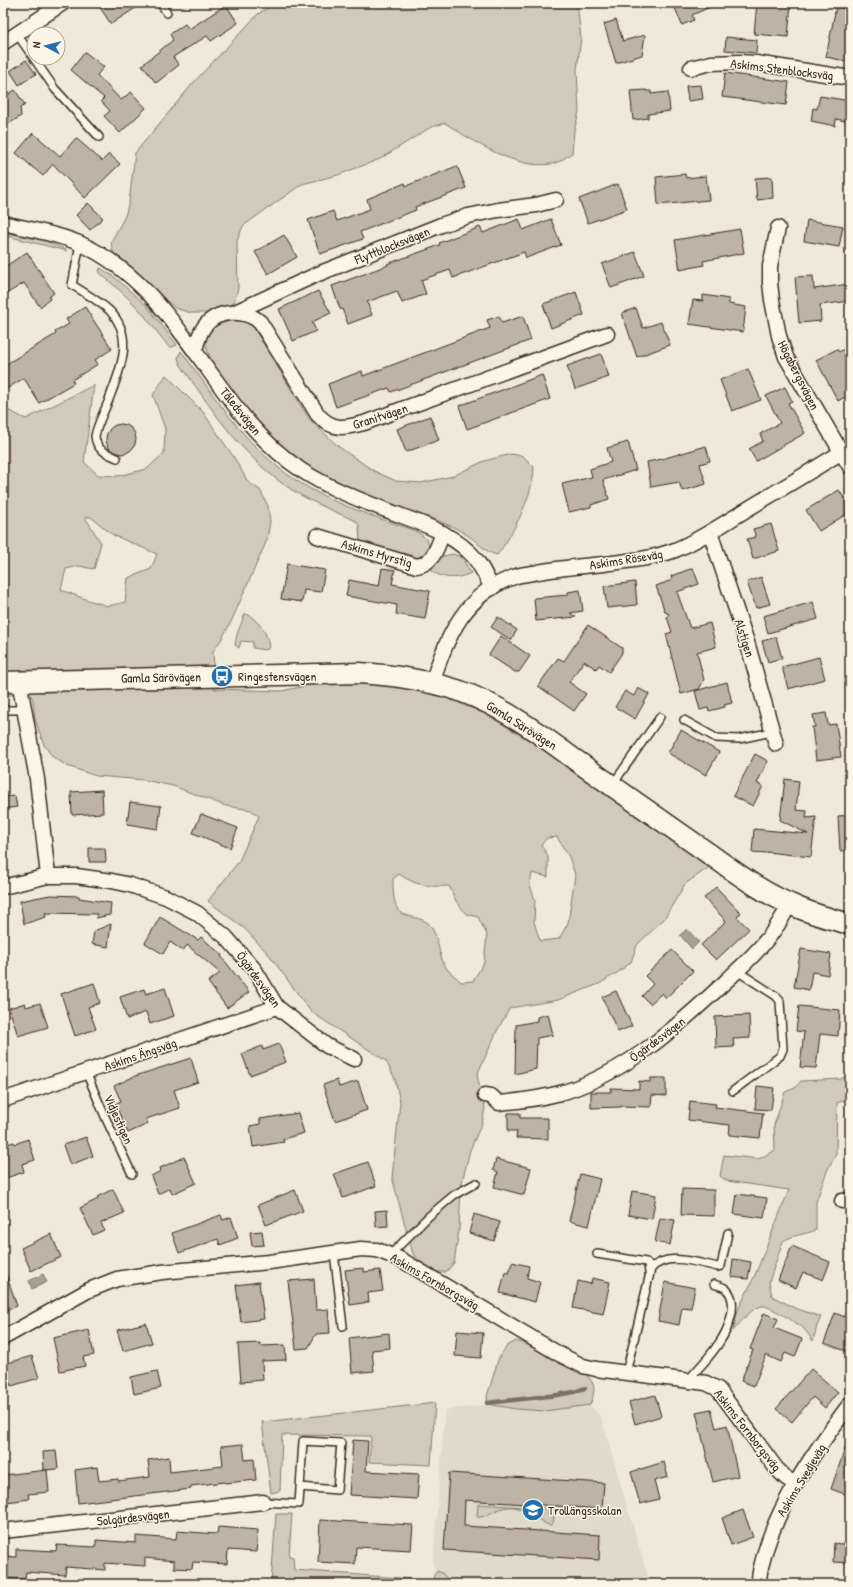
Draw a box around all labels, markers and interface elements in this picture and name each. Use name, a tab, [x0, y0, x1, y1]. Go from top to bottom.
north arrow	[26, 26, 66, 66]
text: N	[29, 41, 43, 49]
street label: Askims Stenblocksväg	[730, 54, 835, 84]
street label: Flyttblocksvägen	[351, 222, 432, 269]
street label: Högabergsvägen	[774, 337, 824, 413]
street label: Tåledsvägen	[216, 383, 266, 439]
street label: Granitvägen	[350, 399, 410, 433]
street label: Askims Myrstig	[339, 534, 415, 572]
street label: Askims Röseväg	[588, 544, 664, 574]
street label: Alstigen	[730, 617, 760, 659]
bus stop icon: Ringestensvägen	[209, 663, 235, 689]
street label: Gamla Särövägen	[121, 667, 201, 687]
place label: Ringestensvägen	[238, 667, 316, 685]
street label: Gamla Särövägen	[483, 696, 561, 754]
street label: Ögärdesvägen	[232, 947, 286, 1011]
street label: Ögärdesvägen	[625, 1012, 689, 1066]
street label: Askims Ängsväg	[101, 1033, 179, 1075]
street label: Vidjestigen	[100, 1091, 138, 1147]
street label: Askims Fornborgsväg	[387, 1248, 483, 1314]
street label: Askims Fornborgsväg	[710, 1385, 786, 1475]
street label: Askims Svedjeväg	[772, 1440, 830, 1520]
school or university icon: Trollängsskolan	[520, 1497, 546, 1523]
place label: Trollängsskolan	[548, 1501, 622, 1519]
street label: Solgärdesvägen	[96, 1504, 170, 1530]

